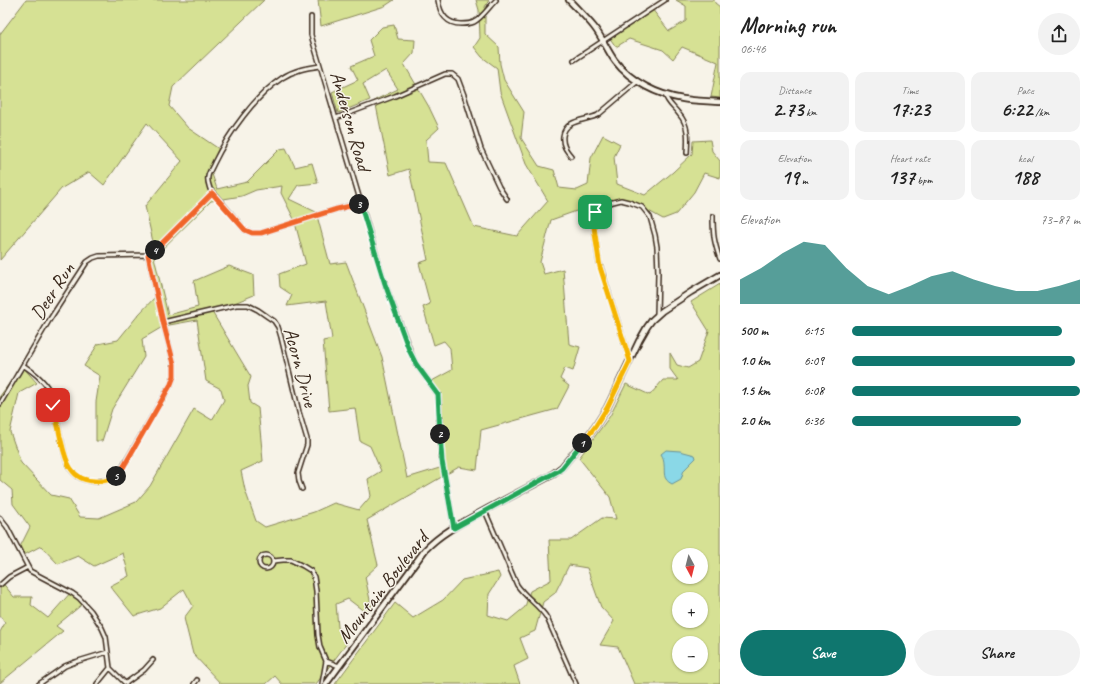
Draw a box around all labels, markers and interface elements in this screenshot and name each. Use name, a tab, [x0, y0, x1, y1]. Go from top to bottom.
text: Morning run	[740, 12, 836, 40]
button: share	[1038, 13, 1080, 55]
text: 06:46	[740, 41, 766, 57]
street label: Anderson Road	[324, 69, 378, 177]
text: Distance	[778, 83, 811, 97]
text: Time	[902, 83, 918, 97]
text: Pace	[1017, 83, 1034, 97]
text: 2.73	[773, 97, 803, 122]
text: 17:23	[890, 97, 930, 122]
text: 6:22	[1001, 97, 1033, 122]
text: km	[803, 105, 817, 119]
text: /km	[1033, 105, 1050, 119]
text: Elevation	[778, 151, 812, 165]
text: Heart rate	[890, 151, 930, 165]
text: kcal	[1018, 151, 1033, 165]
text: 19	[781, 165, 799, 190]
text: 137	[888, 165, 915, 190]
text: 188	[1012, 165, 1039, 190]
text: m	[799, 173, 808, 187]
text: bpm	[915, 173, 932, 187]
pin: 3	[349, 194, 369, 214]
pin	[578, 195, 612, 229]
text: 3	[357, 197, 361, 211]
icon: arrive	[584, 201, 606, 223]
text: Elevation	[740, 212, 780, 228]
text: 73–87 m	[1040, 212, 1080, 228]
pin: 4	[145, 240, 165, 260]
text: 4	[153, 243, 157, 257]
street label: Deer Run	[25, 257, 81, 325]
text: 500 m	[740, 323, 768, 339]
text: 6:15	[804, 323, 824, 339]
street label: Acorn Drive	[278, 325, 323, 411]
text: 1.0 km	[740, 353, 770, 369]
text: 6:09	[804, 353, 824, 369]
text: 1.5 km	[740, 383, 770, 399]
text: 6:08	[804, 383, 824, 399]
pin	[36, 388, 70, 422]
icon: check	[42, 394, 64, 416]
text: 2.0 km	[740, 413, 770, 429]
text: 6:36	[804, 413, 824, 429]
pin: 2	[430, 424, 450, 444]
text: 2	[438, 427, 442, 441]
pin: 1	[572, 433, 592, 453]
text: 1	[580, 436, 584, 450]
pin: 5	[106, 466, 126, 486]
text: 5	[114, 469, 118, 483]
street label: Mountain Boulevard	[331, 524, 436, 648]
north arrow	[672, 548, 708, 584]
map controls	[672, 548, 708, 672]
button: +	[672, 592, 708, 628]
button: Save	[740, 630, 906, 676]
button: Share	[914, 630, 1080, 676]
button: −	[672, 636, 708, 672]

